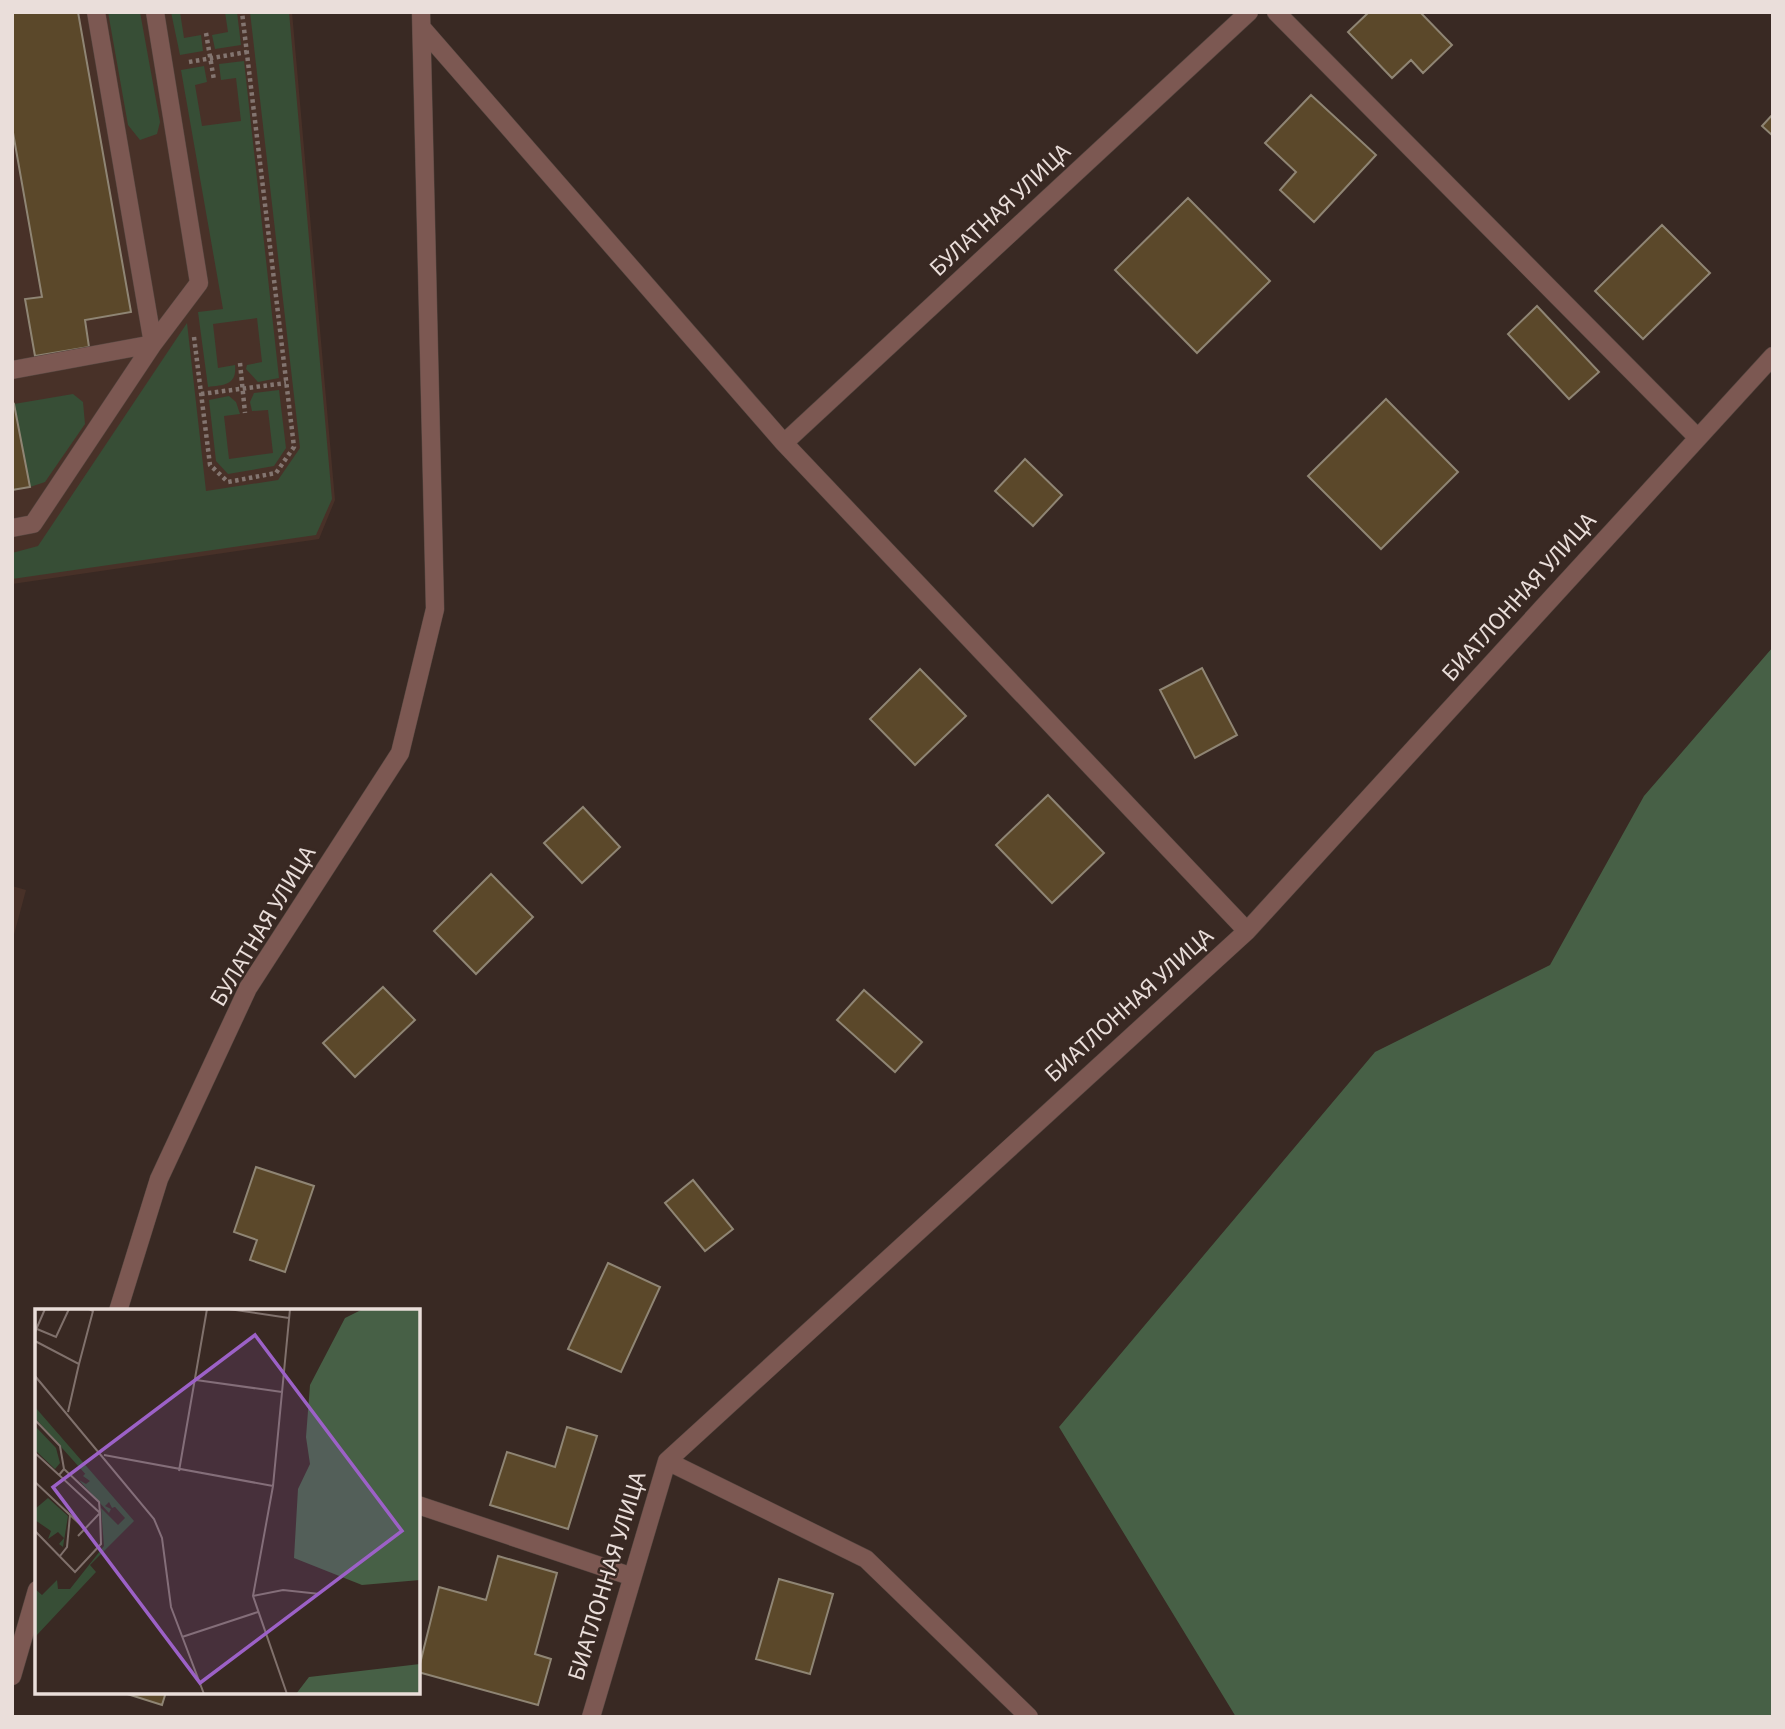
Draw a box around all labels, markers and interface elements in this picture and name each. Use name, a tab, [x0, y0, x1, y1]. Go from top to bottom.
street label: БУЛАТНАЯ УЛИЦА	[921, 135, 1079, 285]
street label: БИАТЛОННАЯ УЛИЦА	[1433, 505, 1605, 689]
street label: БУЛАТНАЯ УЛИЦА	[201, 839, 325, 1013]
street label: БИАТЛОННАЯ УЛИЦА	[1037, 919, 1221, 1091]
inset map	[35, 1309, 420, 1694]
street label: БИАТЛОННАЯ УЛИЦА	[559, 1467, 655, 1685]

